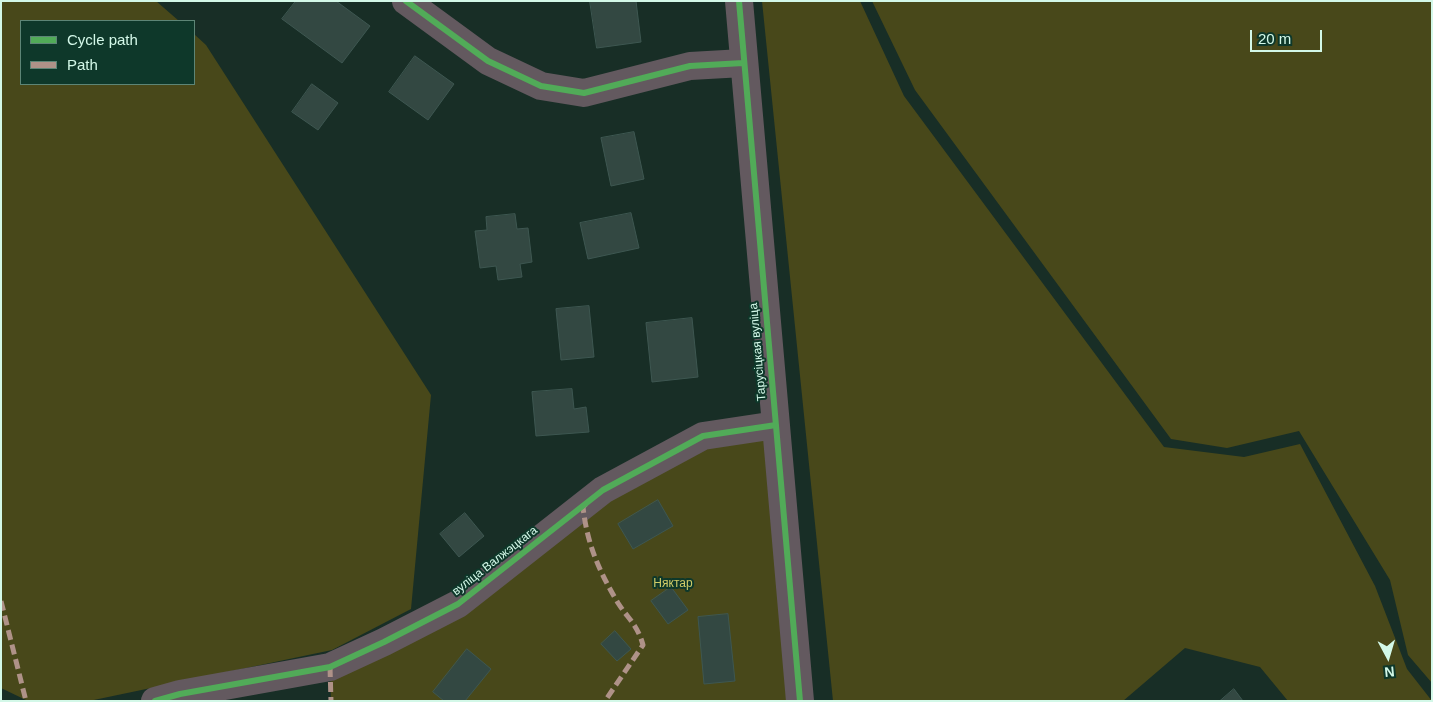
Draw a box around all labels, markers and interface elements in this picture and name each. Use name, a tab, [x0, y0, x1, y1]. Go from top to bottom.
legend	[20, 20, 195, 85]
scale bar	[1253, 20, 1326, 52]
text: 20 m	[1258, 30, 1291, 47]
text: Cycle path	[67, 31, 138, 48]
text: Path	[67, 56, 98, 73]
street label: Тарусіцкая вуліца	[747, 302, 769, 402]
street label: вуліца Валжэцкага	[450, 523, 540, 599]
park label: Няктар	[653, 577, 693, 591]
north arrow	[1363, 632, 1413, 682]
text: N	[1384, 663, 1395, 680]

